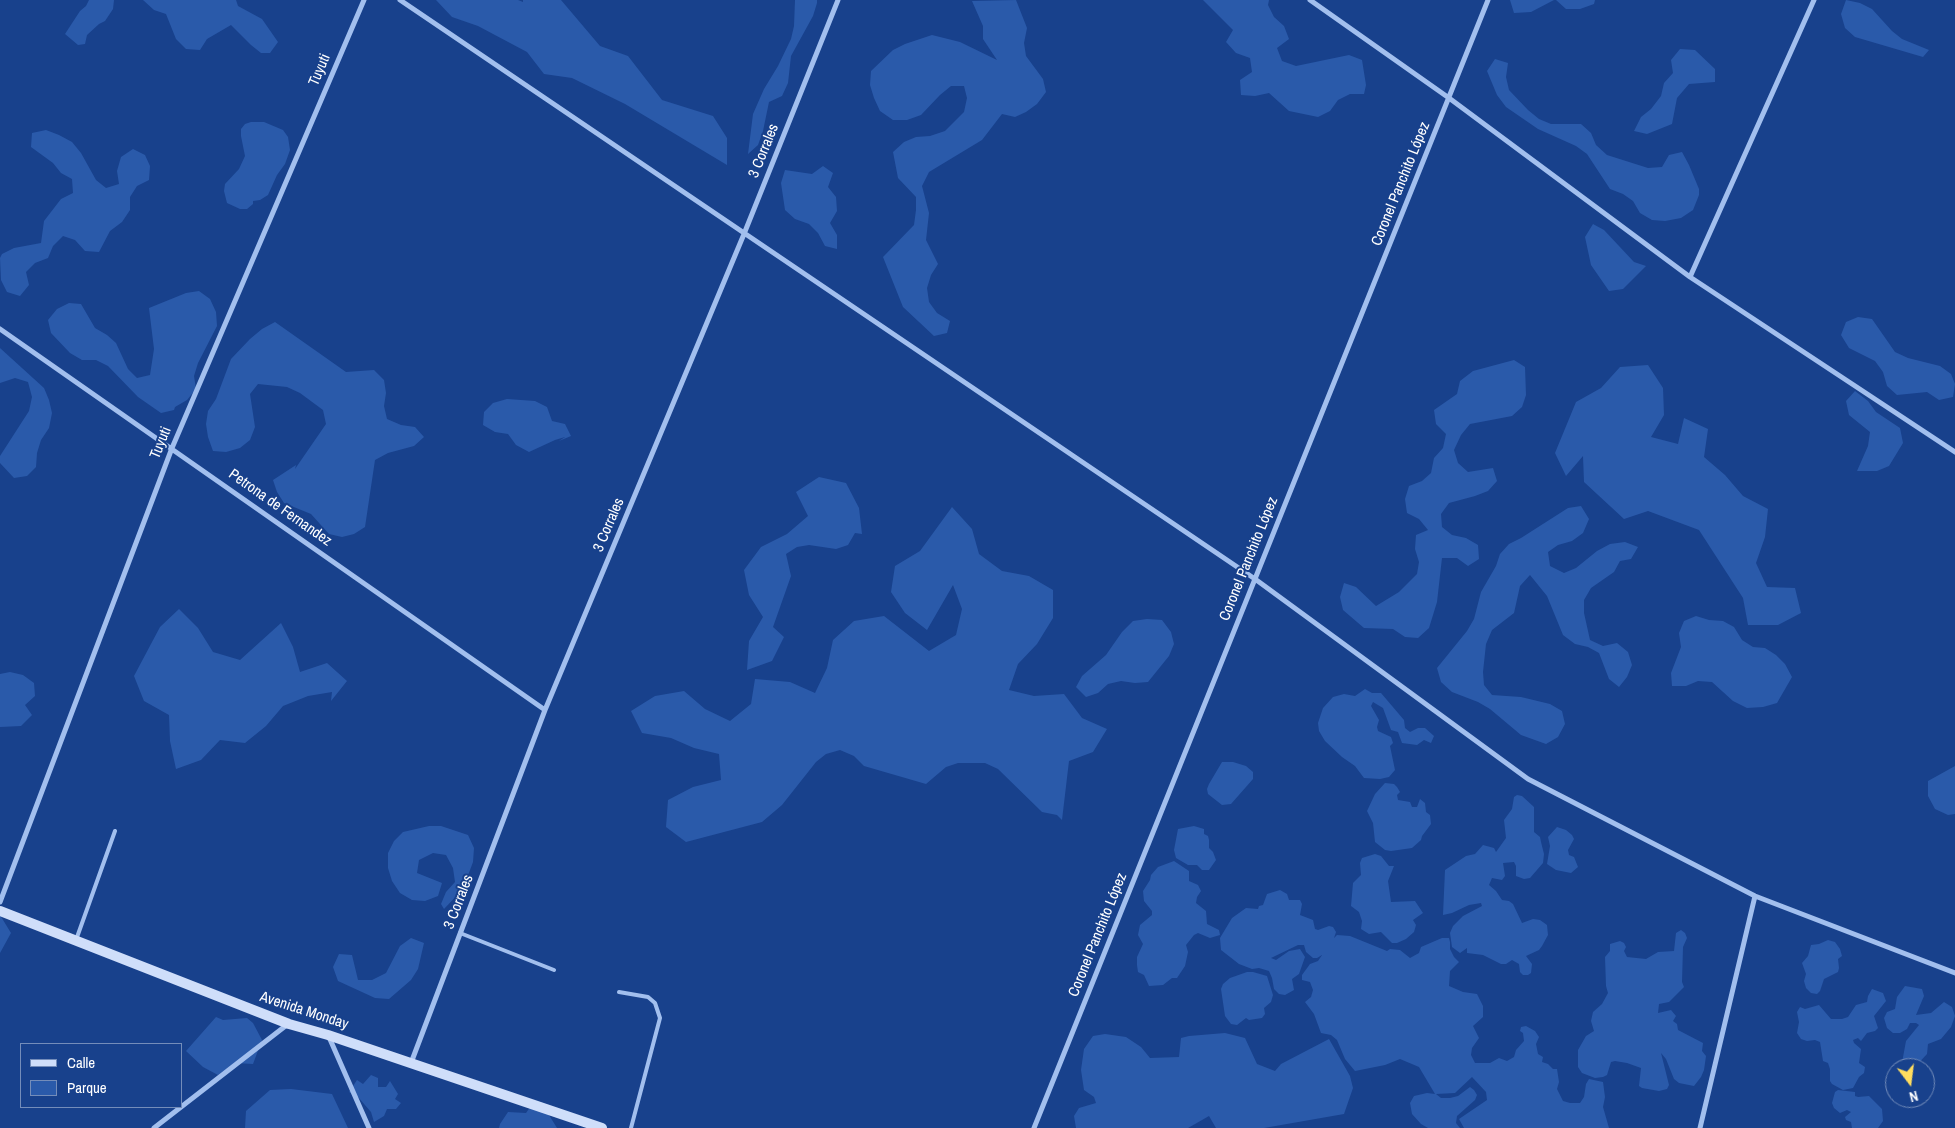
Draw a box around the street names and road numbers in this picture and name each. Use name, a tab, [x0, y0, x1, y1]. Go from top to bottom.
street label: Tuyuti	[305, 51, 335, 89]
street label: Coronel Panchito López	[1368, 119, 1434, 249]
street label: 3 Corrales	[745, 121, 783, 181]
street label: Tuyuti	[146, 424, 176, 462]
street label: Petrona de Fernandez	[225, 466, 335, 550]
street label: Coronel Panchito López	[1216, 494, 1282, 624]
street label: 3 Corrales	[590, 495, 628, 555]
street label: Coronel Panchito López	[1065, 870, 1131, 1000]
street label: 3 Corrales	[440, 872, 478, 932]
street label: Avenida Monday	[257, 988, 351, 1034]

